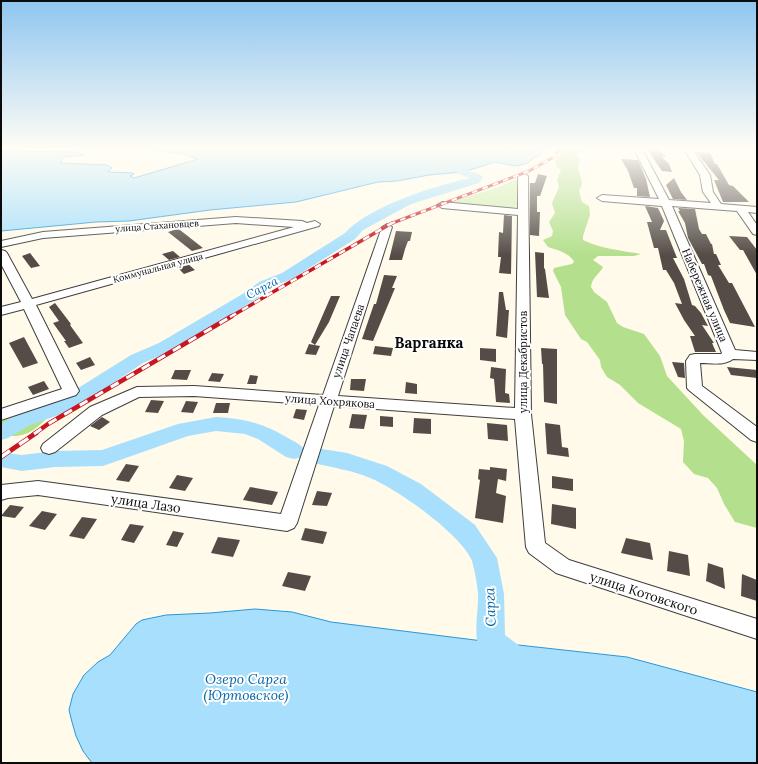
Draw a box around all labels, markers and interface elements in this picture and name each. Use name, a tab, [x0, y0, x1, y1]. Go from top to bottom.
street label: улица Стахановцев	[115, 217, 199, 234]
street label: Набережная улица	[679, 246, 731, 344]
street label: Коммунальная улица	[112, 250, 204, 285]
water label: Сарга	[243, 273, 280, 302]
street label: улица Чапаева	[329, 302, 367, 380]
street label: улица Декабристов	[516, 310, 530, 413]
district label: Варганка	[395, 333, 464, 352]
street label: улица Хохрякова	[285, 391, 376, 411]
street label: улица Лазо	[110, 490, 182, 517]
street label: улица Котовского	[588, 568, 700, 619]
water label: Сарга	[480, 587, 500, 627]
water label: Озеро Сарга (Юртовское)	[204, 670, 288, 704]

